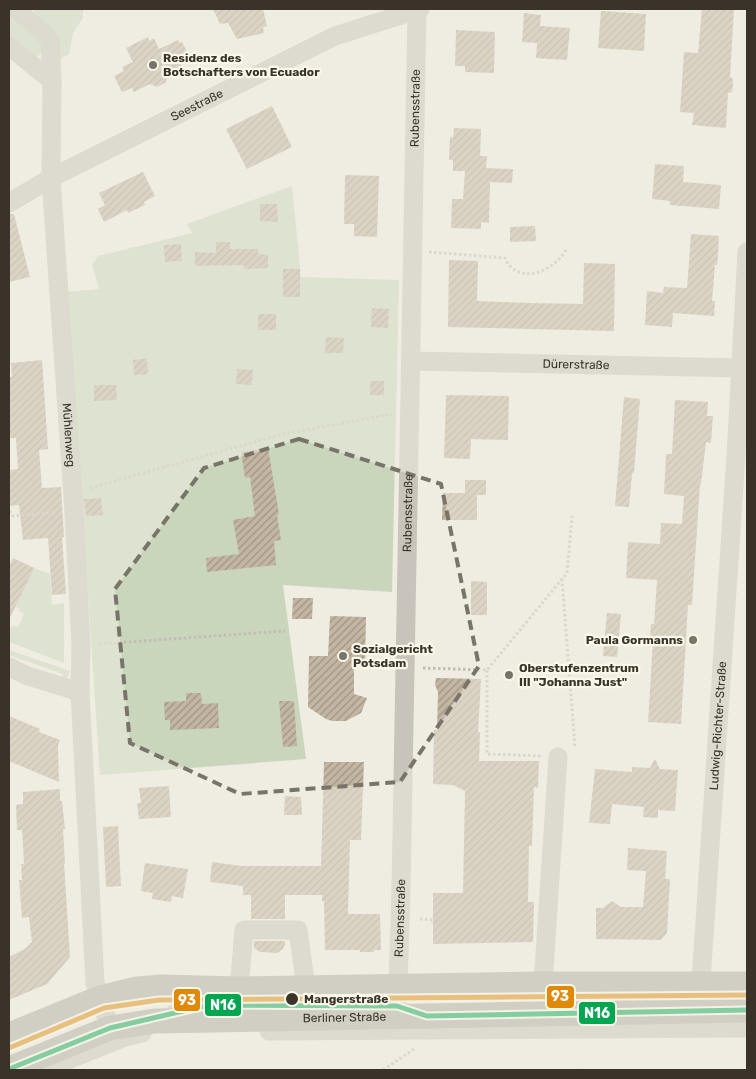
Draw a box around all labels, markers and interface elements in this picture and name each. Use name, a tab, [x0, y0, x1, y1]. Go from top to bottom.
place label: Residenz des Botschafters von Ecuador	[163, 51, 320, 79]
marker: Residenz des Botschafters von Ecuador	[147, 59, 159, 71]
street label: Rubensstraße	[408, 69, 423, 147]
street label: Seestraße	[168, 86, 226, 124]
street label: Dürerstraße	[542, 357, 610, 372]
street label: Mühlenweg	[60, 402, 78, 468]
street label: Rubensstraße	[400, 474, 416, 552]
place label: Paula Gormanns	[586, 633, 683, 647]
marker: Paula Gormanns	[687, 634, 699, 646]
place label: Sozialgericht Potsdam	[353, 642, 433, 670]
marker: Sozialgericht Potsdam	[337, 650, 349, 662]
street label: Ludwig-Richter-Straße	[707, 660, 729, 791]
place label: Oberstufenzentrum III "Johanna Just"	[519, 661, 639, 689]
marker: Oberstufenzentrum III "Johanna Just"	[503, 669, 515, 681]
street label: Rubensstraße	[392, 879, 408, 957]
line badge: 93	[546, 985, 575, 1009]
line badge: 93	[173, 988, 201, 1012]
text: 93	[551, 988, 569, 1005]
marker: Mangerstraße	[284, 991, 300, 1007]
text: 93	[178, 992, 196, 1009]
place label: Mangerstraße	[304, 992, 388, 1006]
line badge: N16	[204, 993, 242, 1017]
text: N16	[210, 997, 236, 1014]
line badge: N16	[578, 1001, 616, 1025]
text: N16	[584, 1005, 610, 1022]
street label: Berliner Straße	[303, 1010, 387, 1025]

